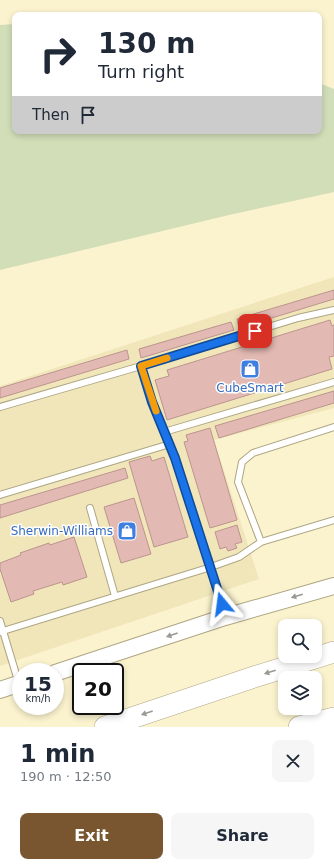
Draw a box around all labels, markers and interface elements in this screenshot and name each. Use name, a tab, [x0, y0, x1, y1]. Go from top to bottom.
text: 130 m	[98, 27, 195, 60]
icon: right	[32, 28, 84, 80]
text: Turn right	[98, 61, 184, 82]
icon: arrive	[77, 104, 99, 126]
text: Then	[32, 106, 69, 124]
pin	[238, 314, 272, 348]
icon: arrive	[244, 320, 266, 342]
shop icon: CubeSmart	[239, 358, 261, 380]
place label: CubeSmart	[216, 381, 284, 395]
shop icon: Sherwin-Williams	[116, 520, 138, 542]
place label: Sherwin-Williams	[11, 524, 113, 538]
position arrow	[201, 583, 243, 625]
one-way arrow	[290, 593, 302, 599]
map controls	[278, 619, 322, 715]
button: search	[278, 619, 322, 663]
one-way arrow	[166, 632, 178, 638]
speed limit sign: 20	[72, 663, 124, 715]
one-way arrow	[264, 669, 276, 675]
button: layers	[278, 671, 322, 715]
text: 15	[24, 672, 52, 696]
text: km/h	[25, 693, 51, 704]
one-way arrow	[140, 710, 152, 716]
text: 1 min	[20, 740, 95, 768]
button: close	[272, 740, 314, 782]
text: 190 m · 12:50	[20, 769, 111, 784]
button: Exit	[20, 813, 163, 859]
button: Share	[171, 813, 314, 859]

